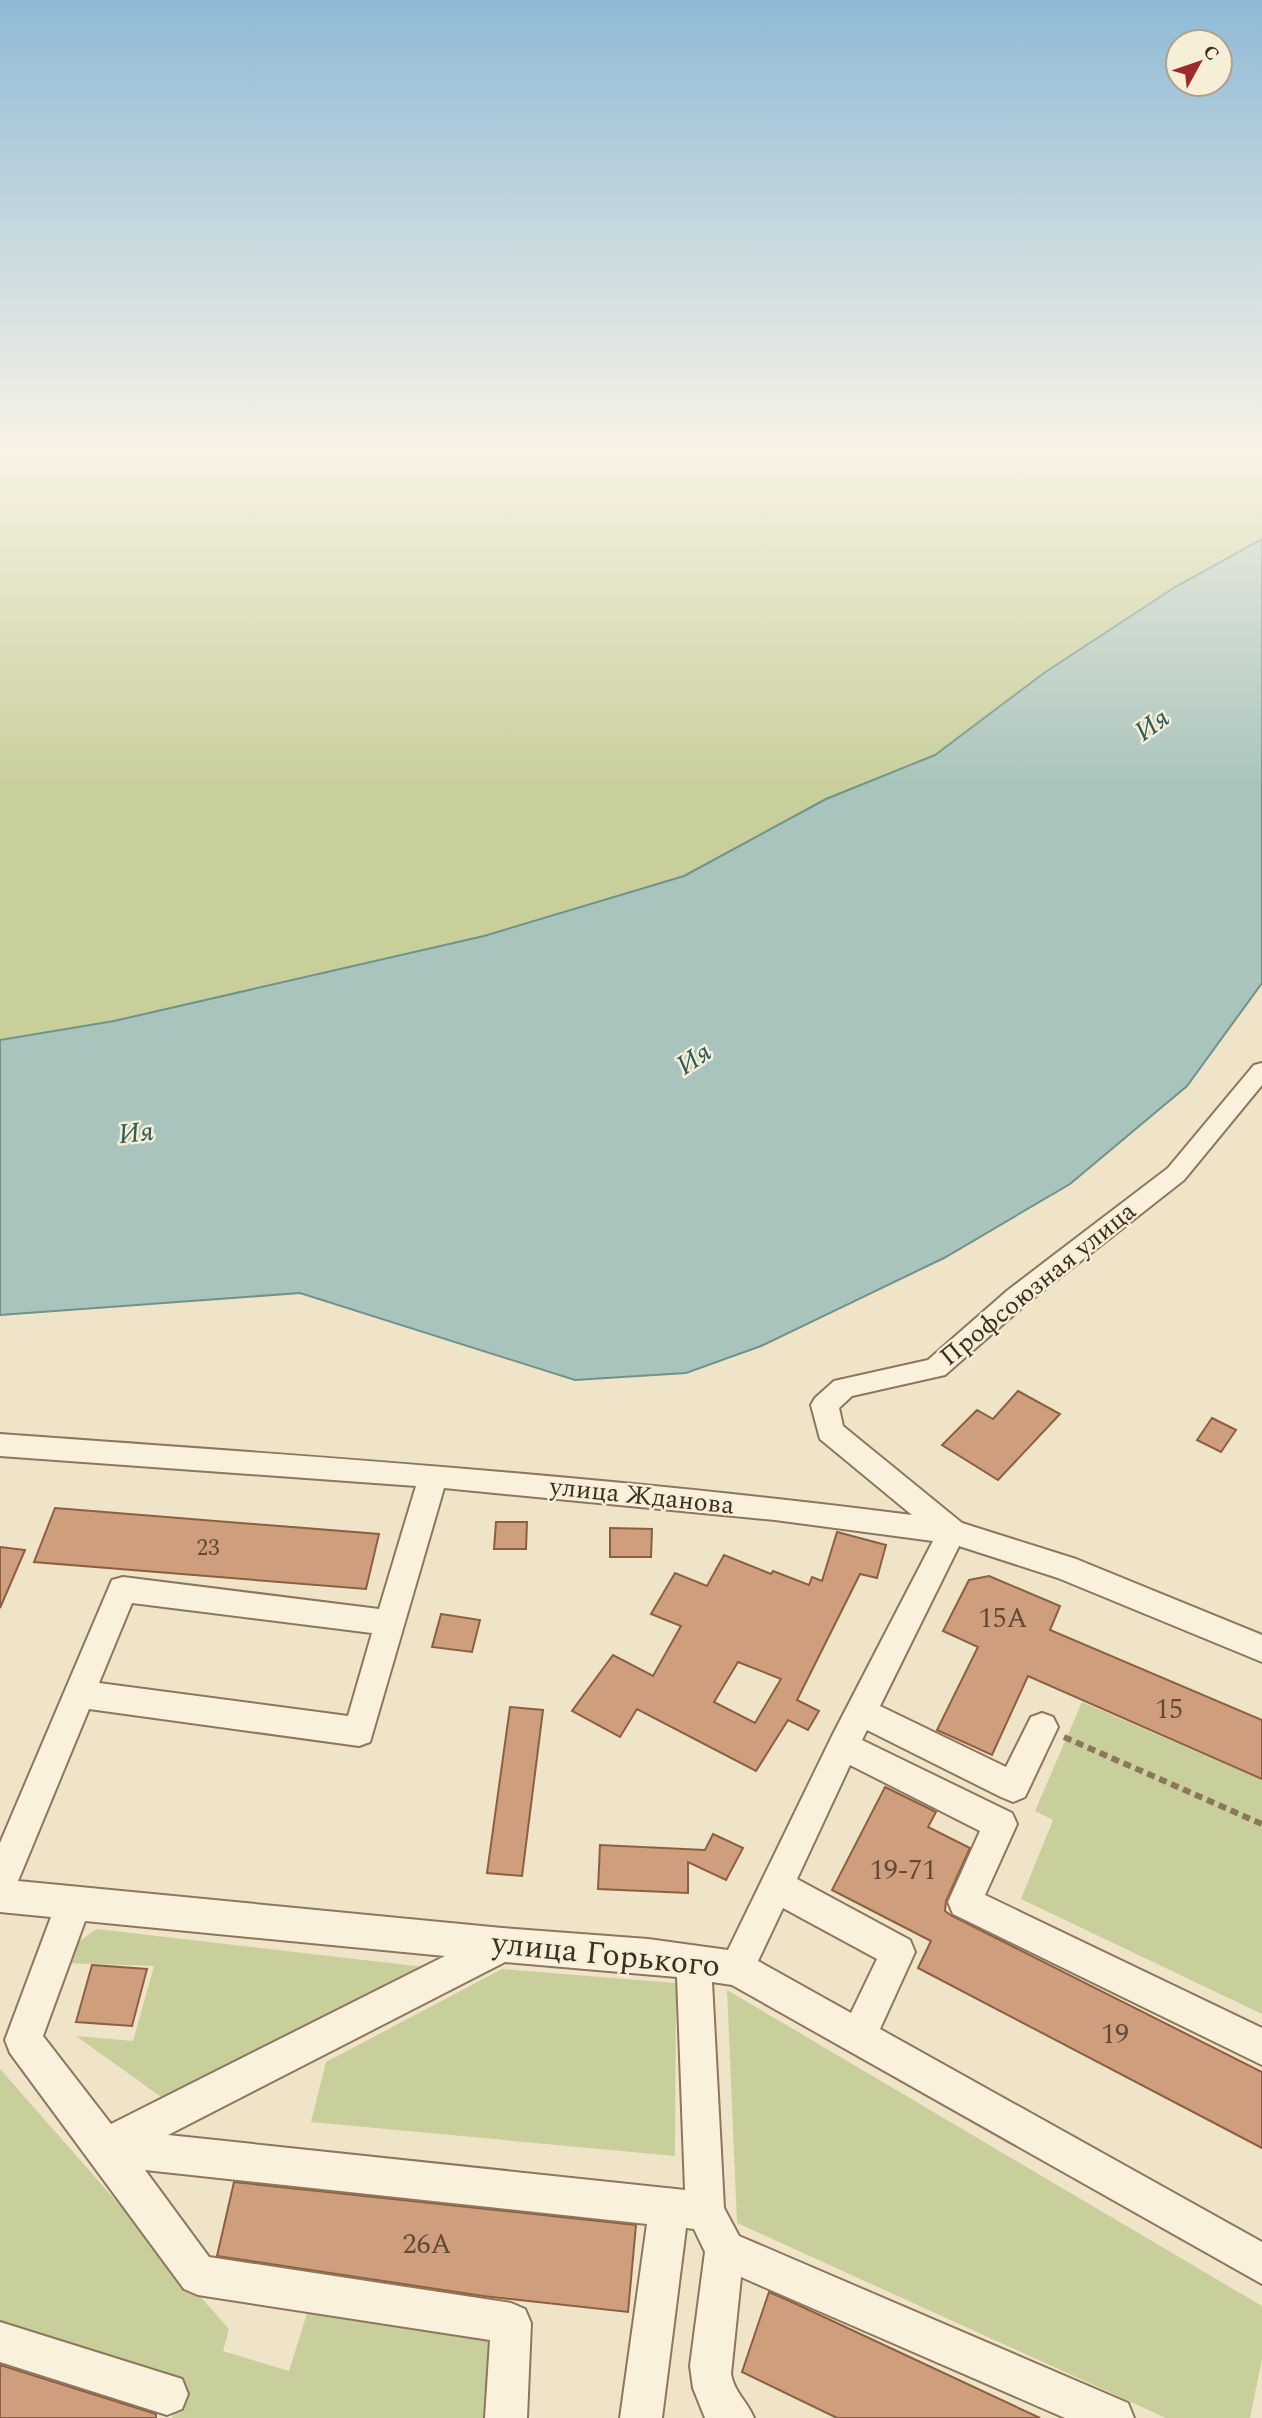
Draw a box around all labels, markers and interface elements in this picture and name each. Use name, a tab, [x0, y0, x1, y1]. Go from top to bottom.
north arrow	[1164, 28, 1234, 98]
text: С	[1195, 39, 1226, 68]
water label: Ия	[1125, 697, 1179, 753]
water label: Ия	[668, 1031, 720, 1087]
water label: Ия	[116, 1110, 156, 1156]
street label: Профсоюзная улица	[931, 1192, 1145, 1376]
street label: улица Жданова	[547, 1466, 737, 1526]
house number: 23	[197, 1531, 220, 1566]
house number: 15А	[978, 1597, 1028, 1640]
house number: 15	[1155, 1688, 1183, 1731]
house number: 19-71	[870, 1849, 936, 1892]
street label: улица Горького	[489, 1919, 722, 1991]
house number: 19	[1101, 2013, 1129, 2056]
house number: 26А	[402, 2223, 452, 2266]

